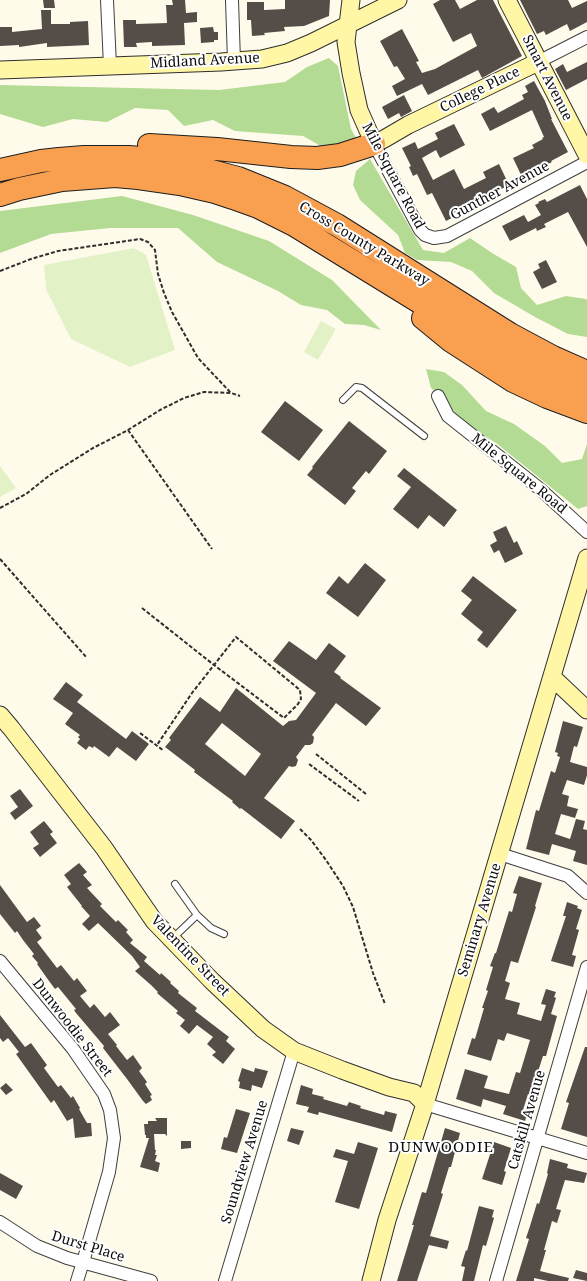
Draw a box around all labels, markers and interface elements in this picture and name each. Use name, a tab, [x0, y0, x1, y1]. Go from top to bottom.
street label: Smart Avenue	[518, 32, 576, 124]
street label: Midland Avenue	[150, 50, 260, 72]
street label: College Place	[437, 63, 523, 117]
street label: Mile Square Road	[358, 120, 428, 232]
street label: Gunther Avenue	[448, 158, 552, 224]
street label: Cross County Parkway	[296, 198, 432, 290]
street label: Mile Square Road	[468, 430, 570, 518]
street label: Seminary Avenue	[455, 861, 505, 979]
street label: Valentine Street	[147, 912, 233, 1000]
street label: Dunwoodie Street	[29, 976, 115, 1080]
street label: Catskill Avenue	[505, 1068, 549, 1172]
street label: Soundview Avenue	[218, 1098, 272, 1226]
district label: DUNWOODIE	[388, 1139, 494, 1157]
street label: Durst Place	[49, 1228, 127, 1266]

